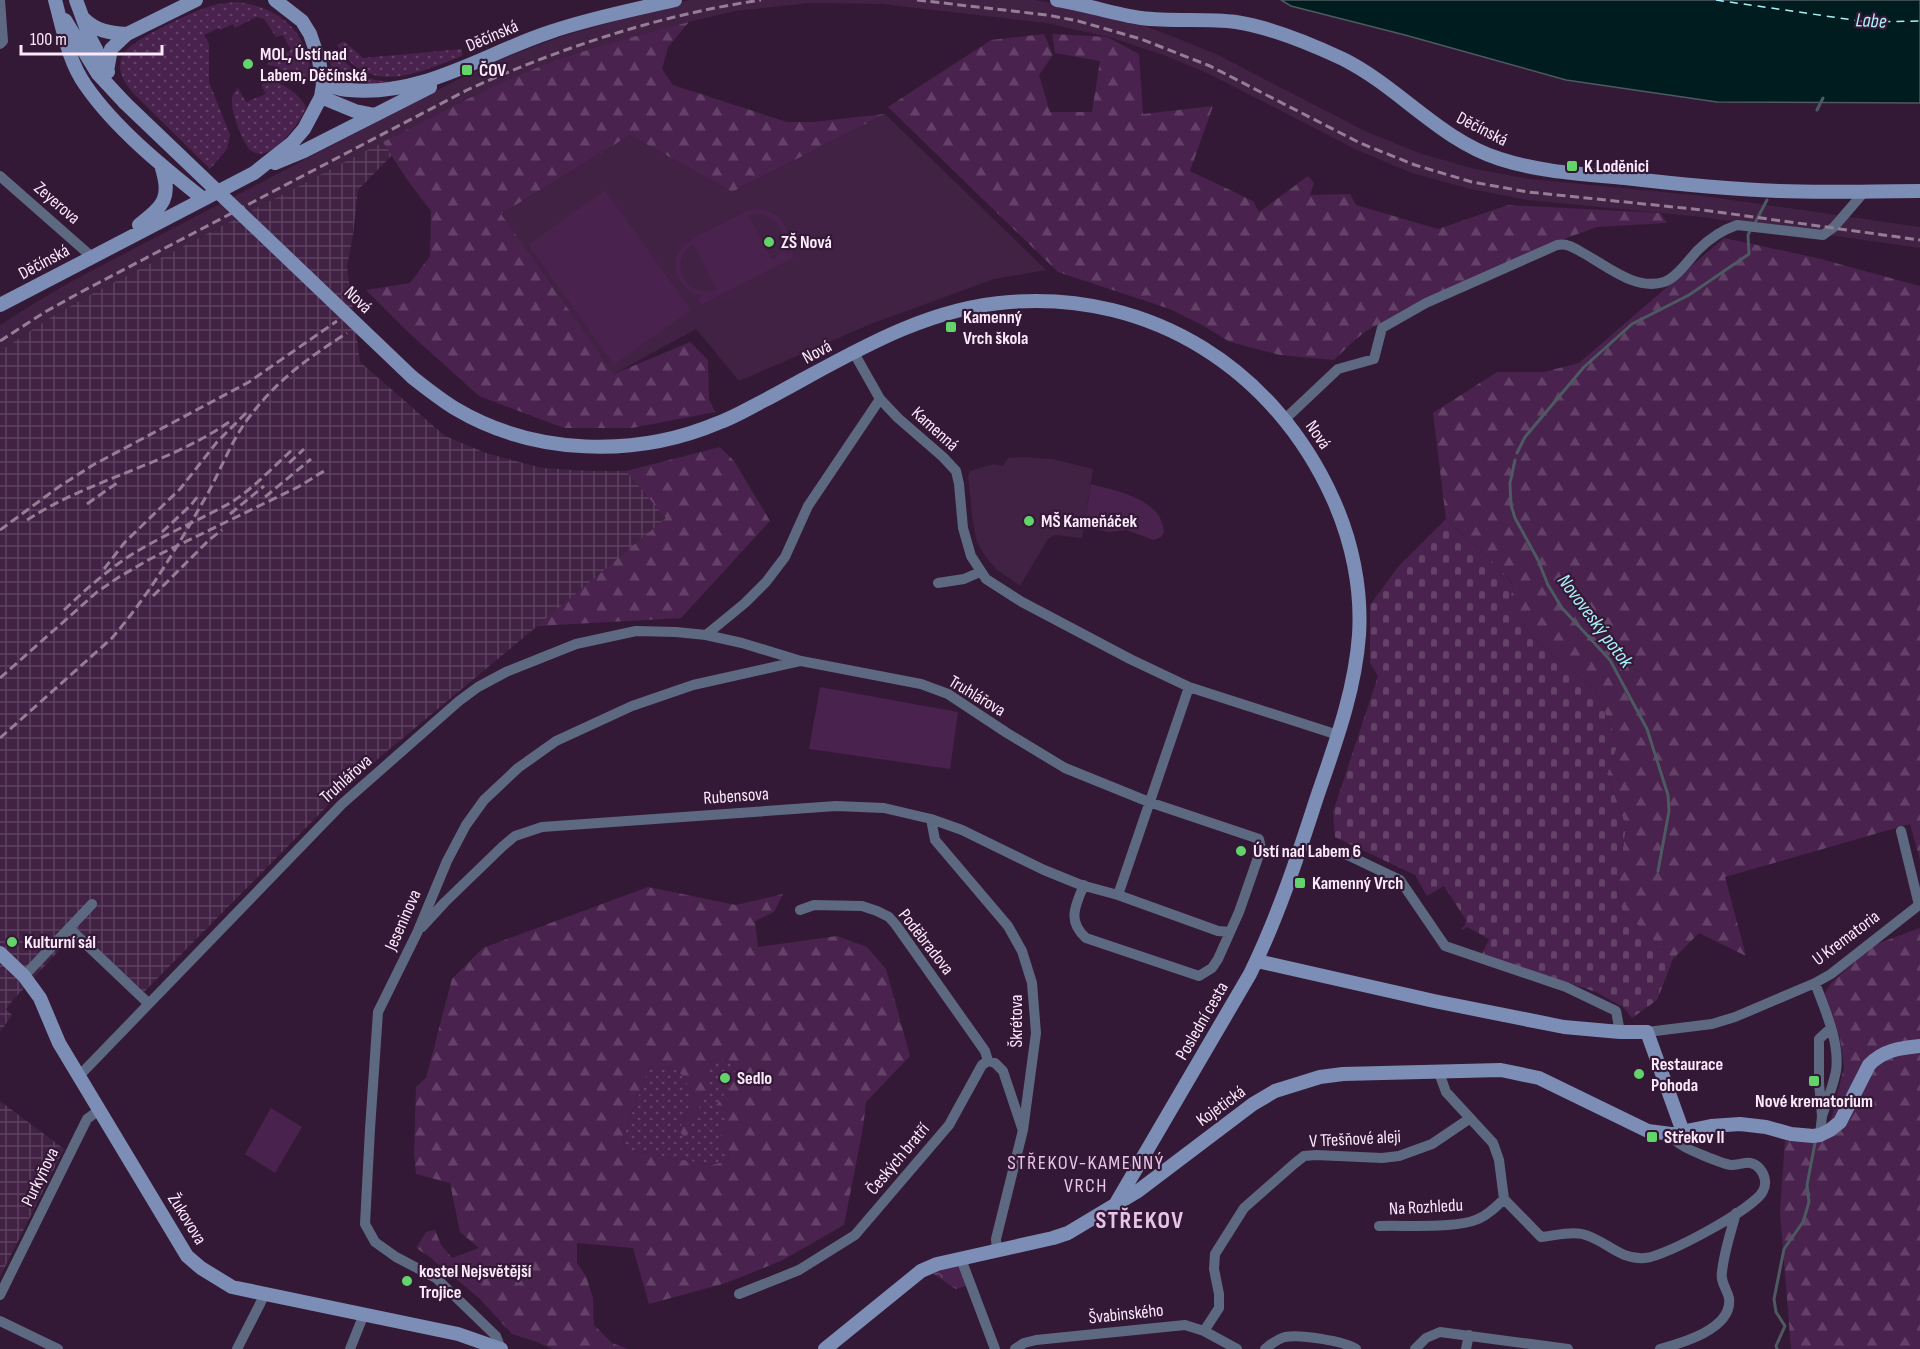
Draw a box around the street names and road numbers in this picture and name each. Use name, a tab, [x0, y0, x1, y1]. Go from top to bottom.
street label: Děčínská	[463, 16, 521, 56]
street label: Děčínská	[1453, 107, 1511, 151]
street label: Zeyerova	[30, 177, 84, 229]
street label: Děčínská	[15, 240, 73, 284]
street label: Nová	[340, 282, 376, 318]
street label: Nová	[799, 336, 835, 368]
street label: Kamenná	[907, 402, 963, 456]
street label: Nová	[1301, 417, 1335, 453]
street label: Truhlářova	[945, 671, 1009, 721]
street label: Truhlářova	[316, 750, 376, 808]
street label: Rubensova	[703, 783, 770, 809]
street label: Jeseninova	[380, 886, 426, 955]
street label: Poděbradova	[894, 905, 958, 979]
street label: U Krematoria	[1808, 906, 1884, 970]
street label: Poslední cesta	[1171, 978, 1233, 1064]
street label: Škrétova	[1006, 994, 1027, 1047]
street label: Kojetická	[1192, 1081, 1250, 1131]
street label: Českých bratří	[862, 1118, 934, 1199]
street label: V Třešňové aleji	[1309, 1126, 1401, 1152]
street label: Purkyňova	[17, 1144, 63, 1210]
street label: Žukovova	[163, 1189, 211, 1249]
street label: Na Rozhledu	[1388, 1195, 1464, 1219]
street label: Švabinského	[1087, 1300, 1165, 1328]

